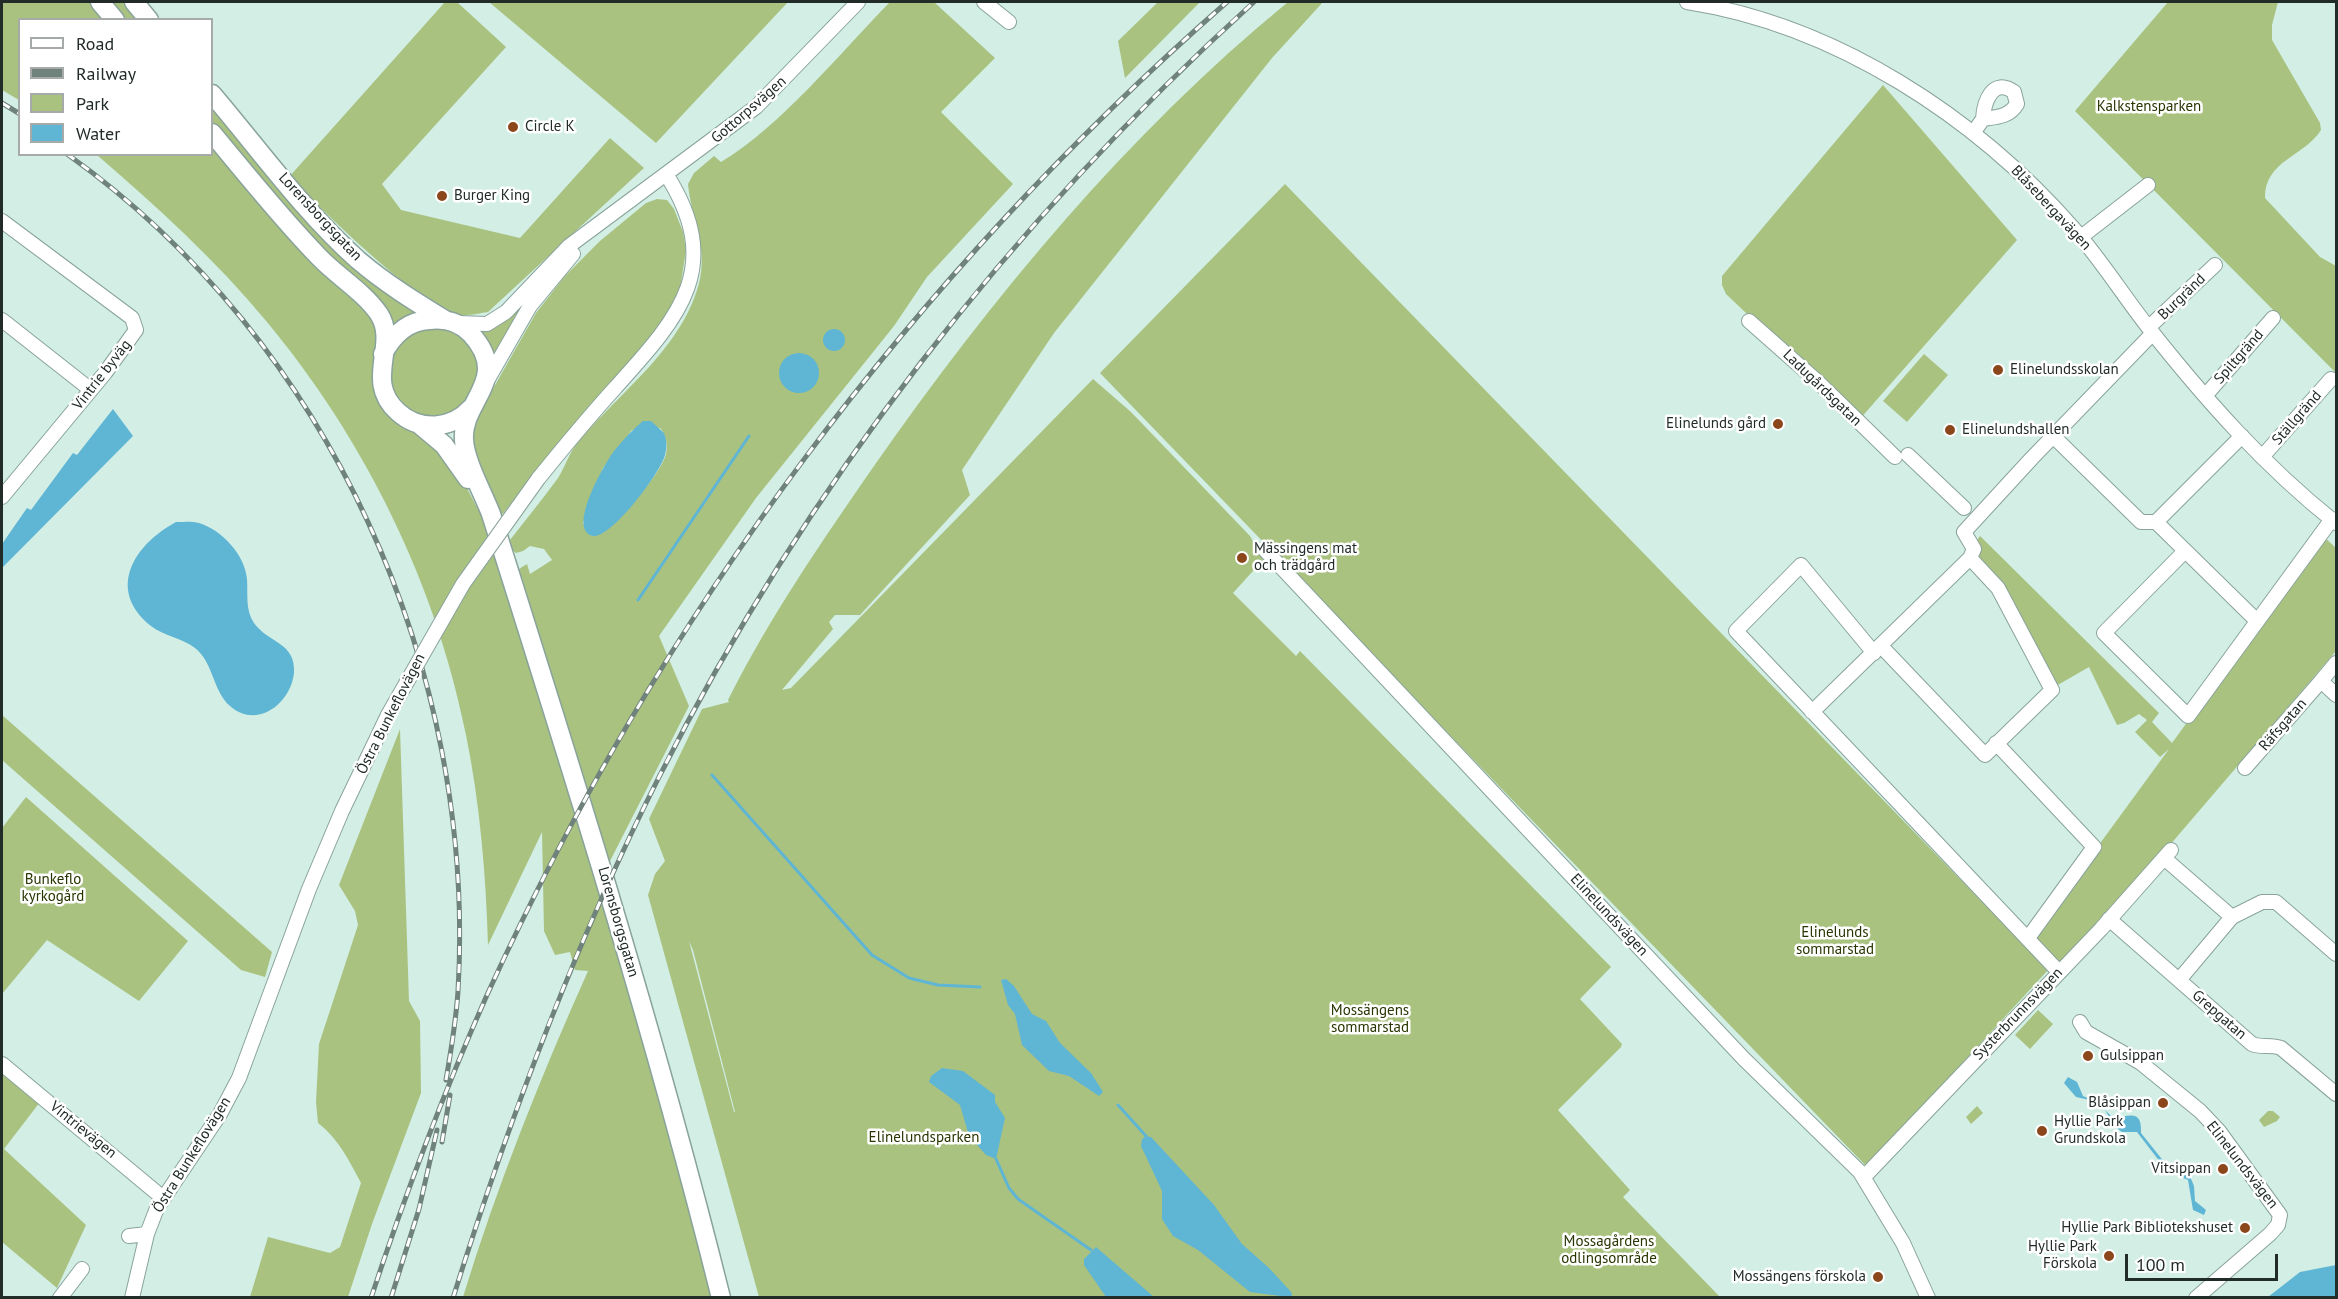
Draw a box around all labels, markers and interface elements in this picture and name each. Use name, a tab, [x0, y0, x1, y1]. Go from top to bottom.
legend	[18, 18, 213, 156]
text: Road	[76, 32, 114, 55]
text: Railway	[76, 62, 136, 85]
street label: Gottorpsvägen	[708, 73, 790, 147]
text: Park	[76, 92, 109, 115]
park label: Kalkstensparken	[2097, 98, 2201, 116]
place label: Circle K	[525, 118, 575, 136]
marker: Circle K	[506, 120, 520, 134]
text: Water	[76, 122, 120, 145]
street label: Blåsebergavägen	[2007, 162, 2095, 254]
street label: Lorensborgsgatan	[275, 169, 365, 265]
place label: Burger King	[454, 187, 530, 205]
marker: Burger King	[435, 189, 449, 203]
street label: Burgränd	[2155, 270, 2209, 324]
street label: Spiltgränd	[2210, 326, 2268, 388]
street label: Vintrie byväg	[69, 336, 135, 414]
street label: Ladugårdsgatan	[1779, 346, 1865, 430]
place label: Elinelundsskolan	[2010, 361, 2119, 379]
marker: Elinelundsskolan	[1991, 363, 2005, 377]
street label: Ställgränd	[2269, 387, 2325, 449]
place label: Elinelunds gård	[1666, 415, 1766, 433]
marker: Elinelunds gård	[1771, 417, 1785, 431]
place label: Elinelundshallen	[1962, 421, 2070, 439]
marker: Elinelundshallen	[1943, 423, 1957, 437]
place label: Mässingens mat och trädgård	[1254, 540, 1357, 575]
marker: Mässingens mat och trädgård	[1235, 551, 1249, 565]
street label: Östra Bunkeflovägen	[353, 651, 429, 777]
street label: Räfsgatan	[2255, 695, 2311, 755]
street label: Lorensborgsgatan	[594, 865, 642, 979]
street label: Elinelundsvägen	[1566, 870, 1652, 960]
park label: Bunkeflo kyrkogård	[22, 871, 84, 906]
park label: Elinelunds sommarstad	[1796, 924, 1874, 959]
street label: Systerbrunnsvägen	[1969, 964, 2067, 1064]
street label: Grepgatan	[2188, 986, 2250, 1044]
park label: Mossängens sommarstad	[1331, 1002, 1409, 1037]
place label: Gulsippan	[2100, 1047, 2164, 1065]
marker: Gulsippan	[2081, 1049, 2095, 1063]
street label: Östra Bunkeflovägen	[149, 1094, 235, 1216]
place label: Blåsippan	[2088, 1094, 2151, 1112]
marker: Blåsippan	[2156, 1096, 2170, 1110]
street label: Vintrievägen	[46, 1098, 120, 1162]
place label: Hyllie Park Grundskola	[2054, 1113, 2126, 1148]
street label: Elinelundsvägen	[2202, 1118, 2282, 1212]
marker: Hyllie Park Grundskola	[2035, 1124, 2049, 1138]
park label: Elinelundsparken	[869, 1129, 979, 1147]
place label: Vitsippan	[2151, 1160, 2211, 1178]
marker: Vitsippan	[2216, 1162, 2230, 1176]
place label: Hyllie Park Bibliotekshuset	[2061, 1219, 2233, 1237]
marker: Hyllie Park Bibliotekshuset	[2238, 1221, 2252, 1235]
park label: Mossagårdens odlingsområde	[1561, 1233, 1657, 1268]
place label: Hyllie Park Förskola	[2028, 1238, 2097, 1273]
scale bar	[2128, 1242, 2281, 1280]
marker: Hyllie Park Förskola	[2102, 1249, 2116, 1263]
text: 100 m	[2136, 1253, 2185, 1276]
place label: Mossängens förskola	[1733, 1268, 1866, 1286]
marker: Mossängens förskola	[1871, 1270, 1885, 1284]

